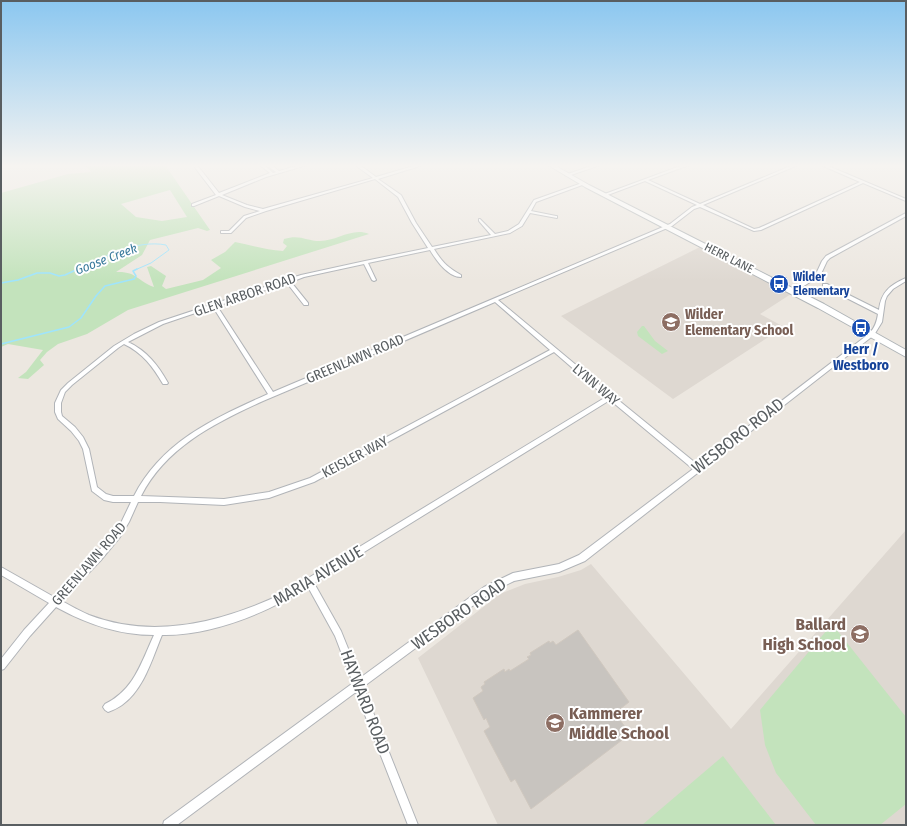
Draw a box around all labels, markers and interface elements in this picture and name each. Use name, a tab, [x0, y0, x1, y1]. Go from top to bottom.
water label: Goose Creek	[73, 240, 140, 278]
street label: HERR LANE	[702, 240, 756, 277]
street label: GLEN ARBOR ROAD	[192, 270, 298, 320]
place label: Wilder Elementary	[793, 270, 850, 298]
bus stop icon: Wilder Elementary	[768, 273, 790, 295]
place label: Wilder Elementary School	[685, 306, 794, 339]
school or university icon: Wilder Elementary School	[660, 311, 682, 333]
bus stop icon: Herr / Westboro	[850, 317, 872, 339]
street label: GREENLAWN ROAD	[303, 331, 407, 387]
place label: Herr / Westboro	[833, 341, 890, 374]
street label: LYNN WAY	[569, 360, 623, 410]
street label: WESBORO ROAD	[688, 393, 788, 478]
street label: KEISLER WAY	[319, 432, 391, 482]
street label: GREENLAWN ROAD	[48, 519, 130, 609]
street label: MARIA AVENUE	[269, 541, 367, 611]
street label: WESBORO ROAD	[407, 573, 511, 654]
place label: Ballard High School	[763, 614, 846, 655]
school or university icon: Ballard High School	[849, 623, 871, 645]
street label: HAYWARD ROAD	[335, 647, 395, 757]
place label: Kammerer Middle School	[569, 703, 669, 744]
school or university icon: Kammerer Middle School	[544, 712, 566, 734]

